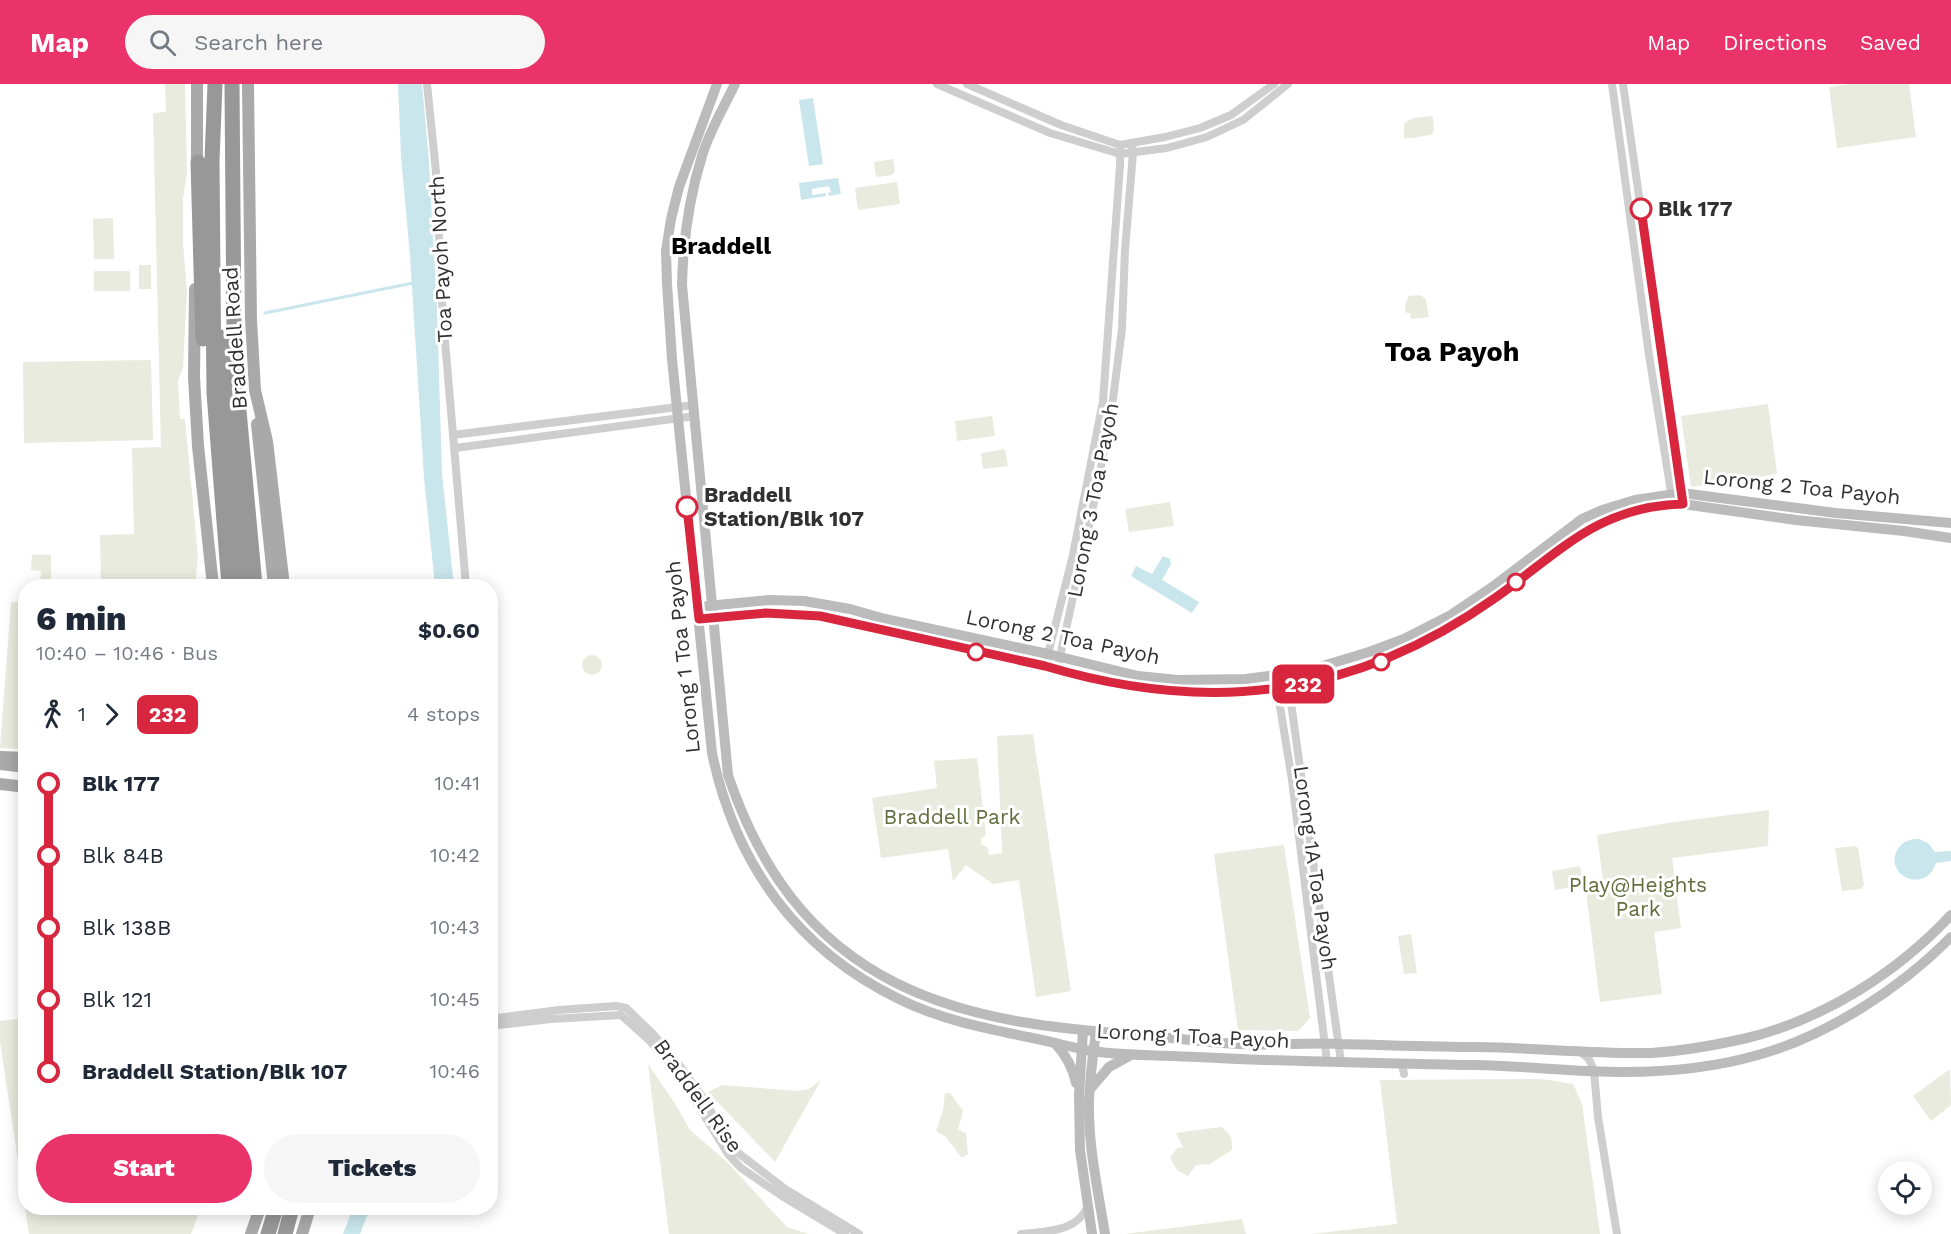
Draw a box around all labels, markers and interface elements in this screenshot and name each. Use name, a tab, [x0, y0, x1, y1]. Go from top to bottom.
search box	[125, 15, 545, 69]
text: Map	[30, 26, 89, 59]
icon: search	[146, 26, 179, 59]
text: Search here	[194, 30, 323, 55]
text: Map	[1647, 30, 1690, 55]
text: Directions	[1723, 30, 1827, 55]
text: Saved	[1860, 30, 1921, 55]
street label: Toa Payoh North	[424, 175, 457, 343]
place label: Blk 177	[1658, 196, 1733, 221]
marker: Blk 177	[1630, 198, 1652, 220]
district label: Braddell	[671, 232, 771, 260]
street label: Braddell Road	[217, 266, 252, 410]
district label: Toa Payoh	[1385, 336, 1519, 368]
street label: Lorong 3 Toa Payoh	[1061, 400, 1124, 599]
street label: Lorong 2 Toa Payoh	[1702, 464, 1902, 509]
place label: Braddell Station/Blk 107	[704, 482, 864, 531]
marker: Braddell Station/Blk 107	[676, 496, 698, 518]
street label: Lorong 1 Toa Payoh	[660, 560, 705, 755]
unlabelled marker	[1507, 573, 1525, 591]
text: 6 min	[36, 599, 127, 638]
street label: Lorong 2 Toa Payoh	[964, 604, 1162, 669]
text: $0.60	[418, 618, 480, 643]
text: 10:40 – 10:46 · Bus	[36, 641, 218, 665]
unlabelled marker	[967, 643, 985, 661]
unlabelled marker	[1372, 653, 1390, 671]
line badge: 232	[1268, 664, 1338, 704]
text: 232	[1284, 672, 1322, 697]
icon: walk	[36, 698, 69, 731]
icon: forward	[95, 698, 128, 731]
text: 1	[78, 702, 86, 726]
text: 232	[149, 702, 186, 727]
text: 4 stops	[407, 702, 480, 726]
street label: Lorong 1A Toa Payoh	[1289, 764, 1342, 972]
text: Blk 177	[82, 771, 160, 796]
text: 10:41	[434, 771, 480, 795]
park label: Braddell Park	[884, 804, 1020, 829]
text: Blk 84B	[82, 843, 164, 868]
text: 10:42	[430, 843, 480, 867]
park label: Play@Heights Park	[1569, 872, 1707, 921]
text: Blk 138B	[82, 915, 171, 940]
text: 10:43	[430, 915, 480, 939]
text: Blk 121	[82, 987, 152, 1012]
text: 10:45	[430, 987, 480, 1011]
street label: Lorong 1 Toa Payoh	[1096, 1018, 1290, 1053]
street label: Braddell Rise	[649, 1034, 748, 1157]
text: Braddell Station/Blk 107	[82, 1059, 347, 1084]
text: 10:46	[429, 1059, 480, 1083]
button: Start	[36, 1134, 252, 1203]
button: Tickets	[264, 1134, 480, 1203]
map controls	[1878, 1161, 1932, 1215]
button: locate	[1878, 1161, 1932, 1215]

